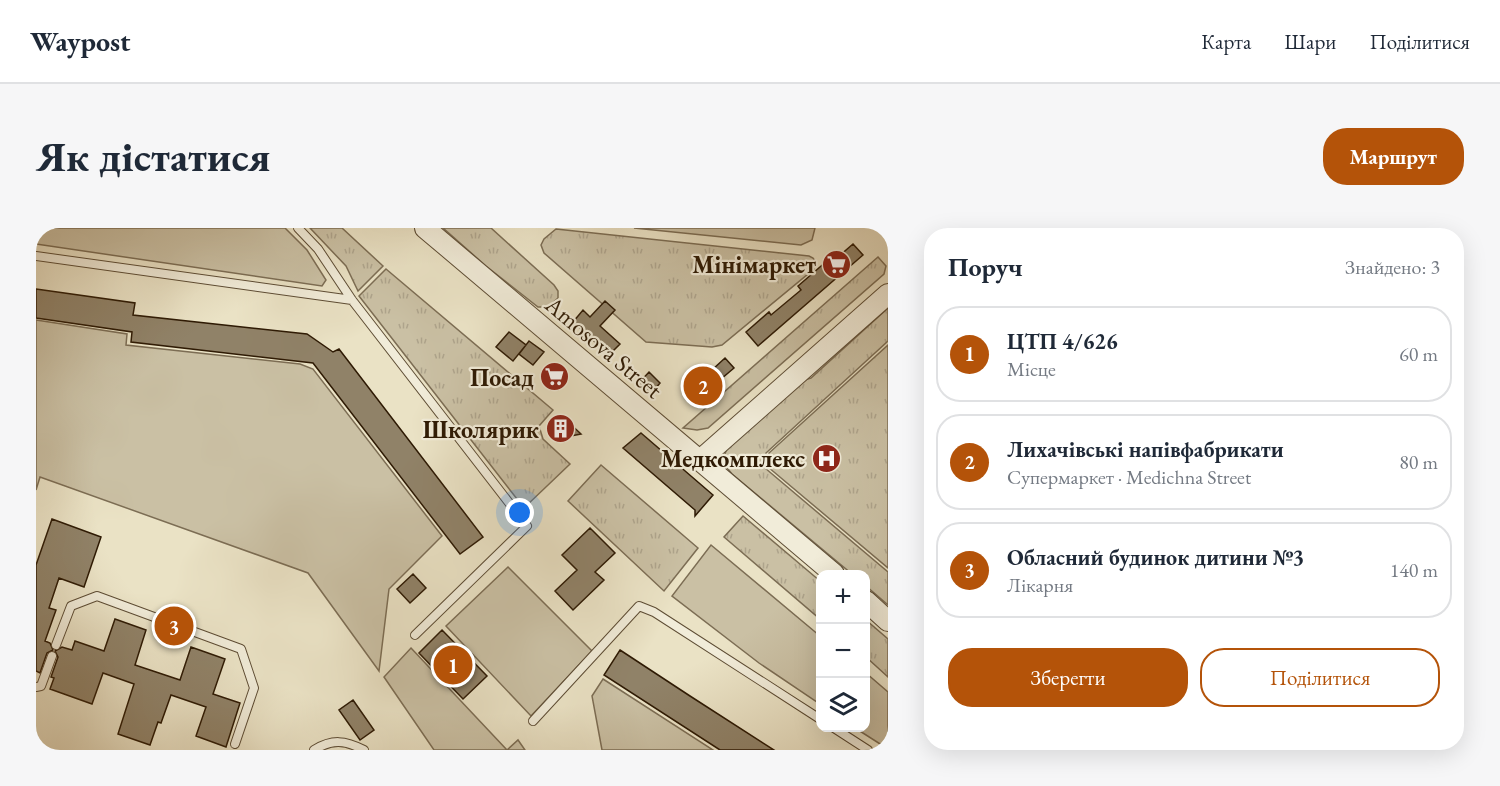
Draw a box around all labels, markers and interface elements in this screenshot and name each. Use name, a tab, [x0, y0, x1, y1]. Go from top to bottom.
text: Waypost	[30, 23, 131, 59]
text: Карта	[1201, 28, 1251, 55]
text: Шари	[1284, 28, 1336, 55]
text: Поділитися	[1369, 28, 1470, 55]
button: Маршрут	[1323, 128, 1464, 185]
text: Як дістатися	[36, 129, 270, 184]
supermarket icon: Мінімаркет	[821, 248, 853, 280]
place label: Мінімаркет	[692, 249, 816, 280]
text: Поруч	[948, 250, 1023, 284]
text: Знайдено: 3	[1345, 254, 1440, 280]
street label: Amosova Street	[538, 288, 669, 405]
text: ЦТП 4/626	[1007, 327, 1118, 356]
text: 1	[964, 341, 975, 367]
text: 60 m	[1399, 341, 1438, 367]
text: Місце	[1007, 356, 1056, 382]
supermarket icon: Посад	[539, 361, 571, 393]
place label: Посад	[470, 362, 534, 393]
pin: 2	[684, 364, 722, 408]
building icon: Школярик	[544, 413, 576, 445]
place label: Школярик	[423, 414, 540, 445]
text: Лихачівські напівфабрикати	[1007, 435, 1284, 464]
hospital icon: Медкомплекс	[810, 442, 842, 474]
place label: Медкомплекс	[661, 443, 805, 474]
text: 2	[964, 449, 975, 475]
text: 80 m	[1399, 449, 1438, 475]
text: Супермаркет · Medichna Street	[1007, 464, 1251, 490]
your location	[505, 498, 534, 527]
text: Обласний будинок дитини №3	[1007, 543, 1304, 572]
text: 3	[964, 557, 975, 583]
text: 140 m	[1390, 557, 1438, 583]
map controls	[816, 570, 870, 732]
button: +	[816, 570, 870, 624]
text: Лікарня	[1007, 572, 1073, 598]
pin: 3	[154, 604, 194, 648]
button: −	[816, 624, 870, 678]
pin: 1	[434, 642, 472, 688]
button: Зберегти	[948, 648, 1188, 707]
button: Поділитися	[1200, 648, 1440, 707]
button: layers	[816, 678, 870, 732]

